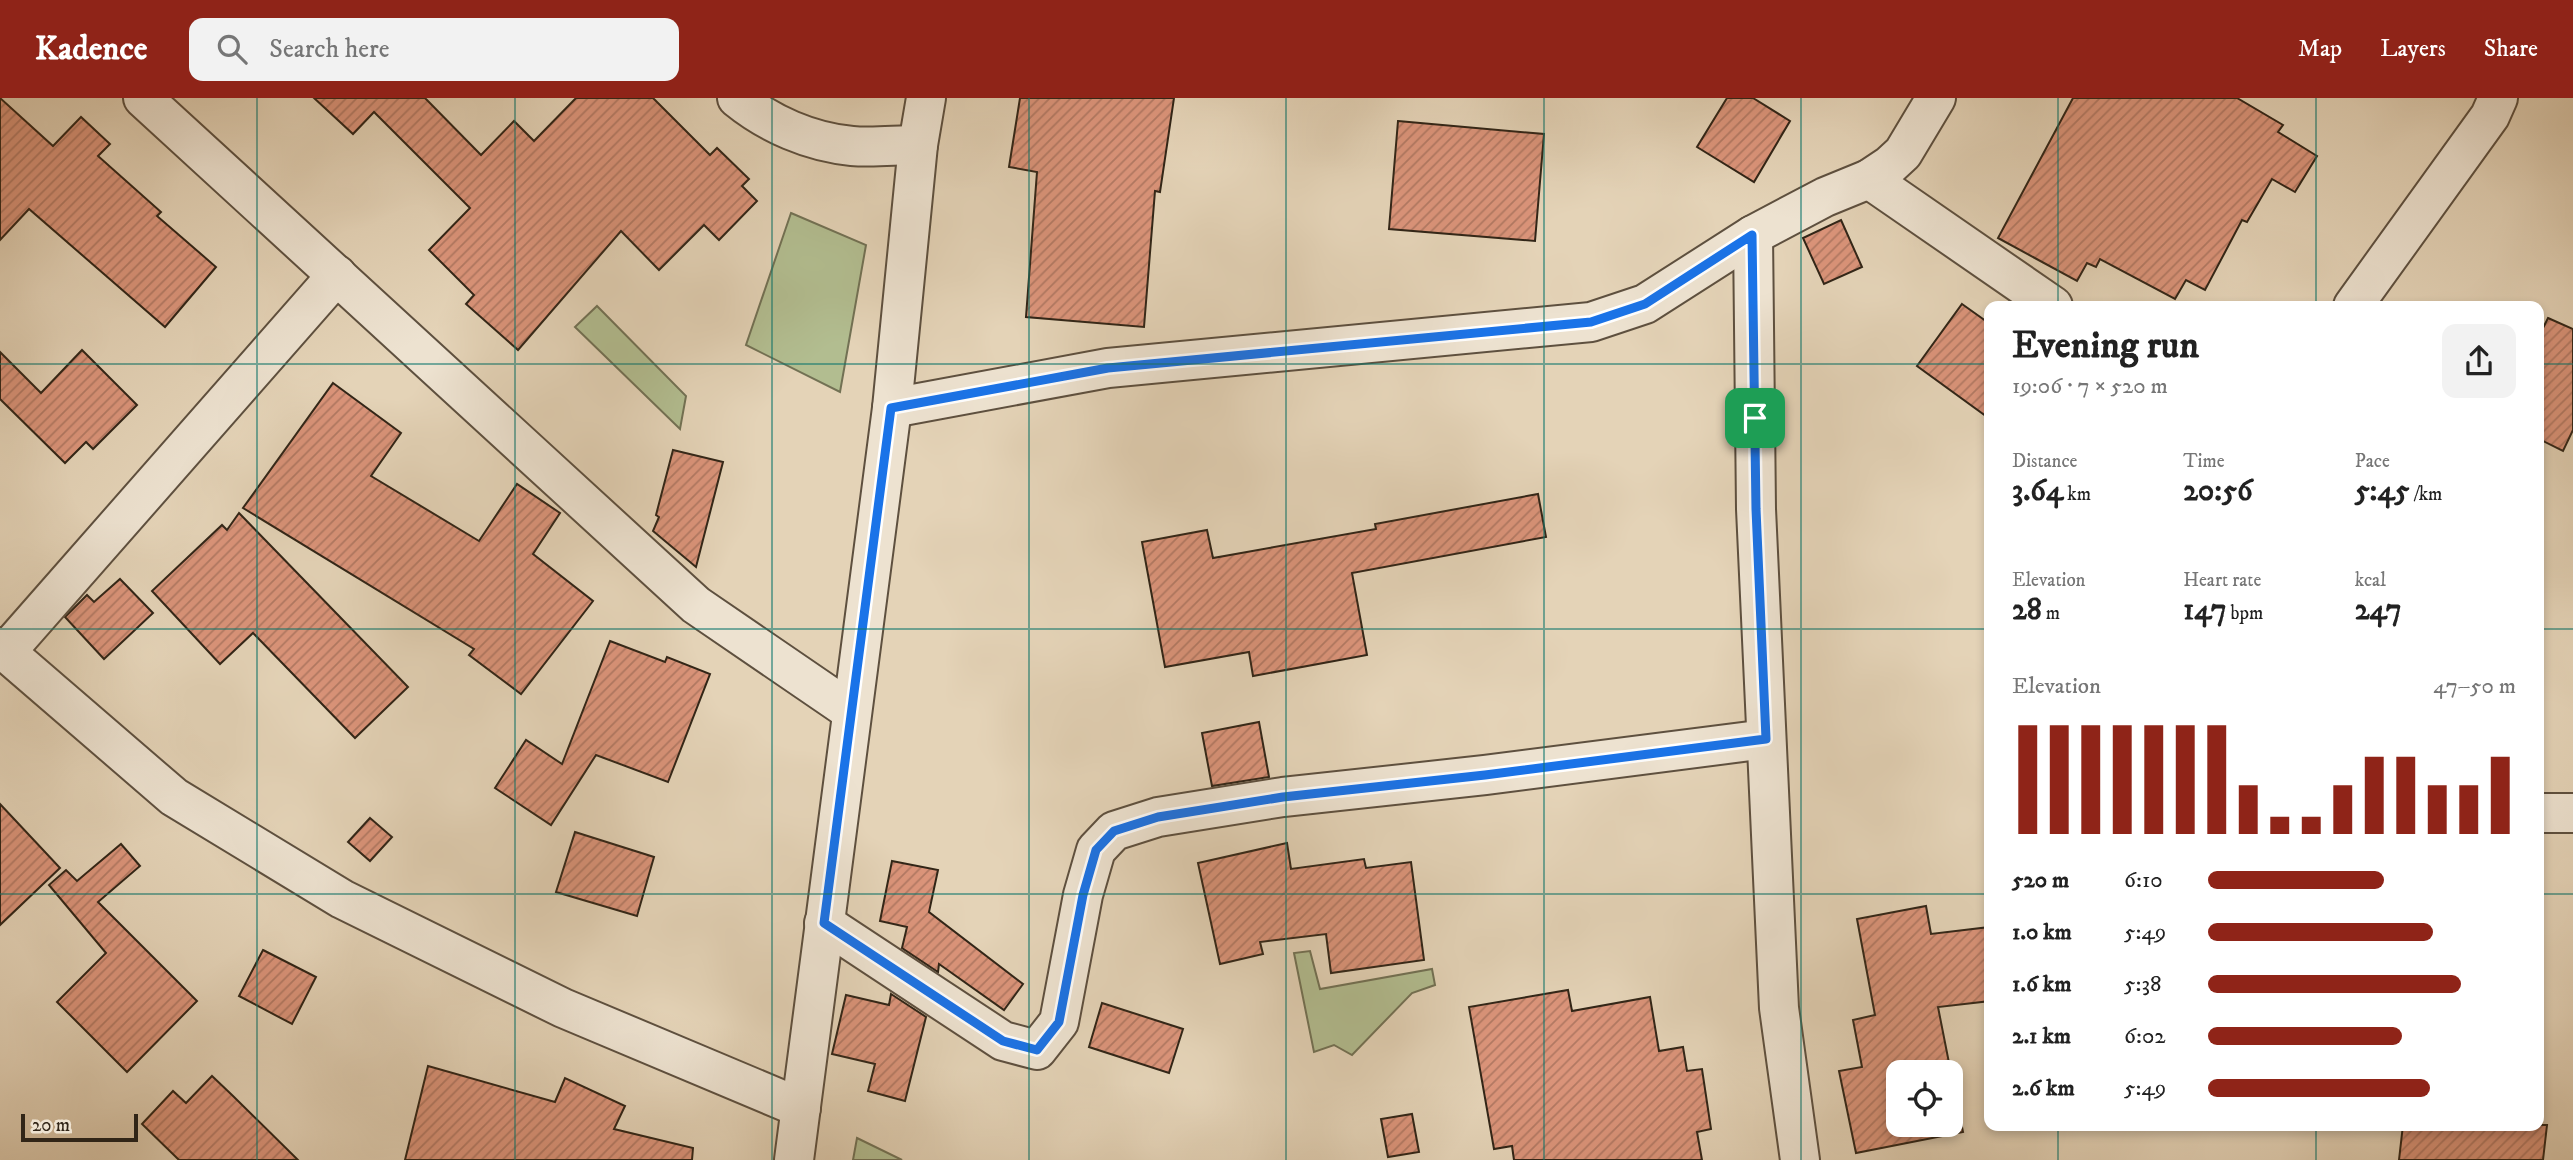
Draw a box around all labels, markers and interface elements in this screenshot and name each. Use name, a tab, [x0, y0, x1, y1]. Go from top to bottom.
search box	[189, 18, 679, 81]
text: Kadence	[35, 29, 147, 70]
icon: search	[213, 30, 251, 68]
text: Search here	[269, 33, 390, 66]
text: Map	[2298, 34, 2342, 64]
text: Layers	[2380, 34, 2446, 64]
text: Share	[2484, 34, 2538, 64]
text: Evening run	[2012, 322, 2199, 370]
button: share	[2442, 324, 2516, 398]
text: 19:06 · 7 × 520 m	[2012, 372, 2168, 401]
pin	[1725, 388, 1785, 448]
icon: arrive	[1736, 399, 1774, 437]
text: Distance	[2012, 450, 2077, 473]
text: Time	[2183, 450, 2225, 473]
text: Pace	[2355, 450, 2390, 473]
text: 3.64	[2012, 473, 2063, 510]
text: 20:56	[2183, 473, 2253, 510]
text: 5:45	[2355, 473, 2409, 510]
text: km	[2063, 483, 2091, 506]
text: /km	[2409, 483, 2442, 506]
text: Elevation	[2012, 569, 2086, 592]
text: Heart rate	[2183, 569, 2261, 592]
text: kcal	[2355, 569, 2386, 592]
text: 28	[2012, 592, 2042, 629]
text: 147	[2183, 592, 2226, 629]
text: 247	[2355, 592, 2402, 629]
text: m	[2042, 602, 2060, 625]
text: bpm	[2226, 602, 2263, 625]
text: Elevation	[2012, 672, 2101, 701]
text: 47–50 m	[2433, 672, 2516, 701]
text: 520 m	[2012, 866, 2069, 895]
text: 6:10	[2124, 866, 2163, 895]
text: 1.0 km	[2012, 918, 2072, 947]
text: 5:49	[2124, 918, 2166, 947]
text: 1.6 km	[2012, 970, 2071, 999]
text: 5:38	[2124, 970, 2162, 999]
text: 2.1 km	[2012, 1022, 2071, 1051]
text: 6:02	[2124, 1022, 2166, 1051]
map controls	[1886, 1060, 1963, 1137]
button: locate	[1886, 1060, 1963, 1137]
text: 2.6 km	[2012, 1074, 2075, 1103]
text: 5:49	[2124, 1074, 2166, 1103]
scale bar	[21, 1111, 138, 1143]
text: 20 m	[32, 1114, 70, 1137]

